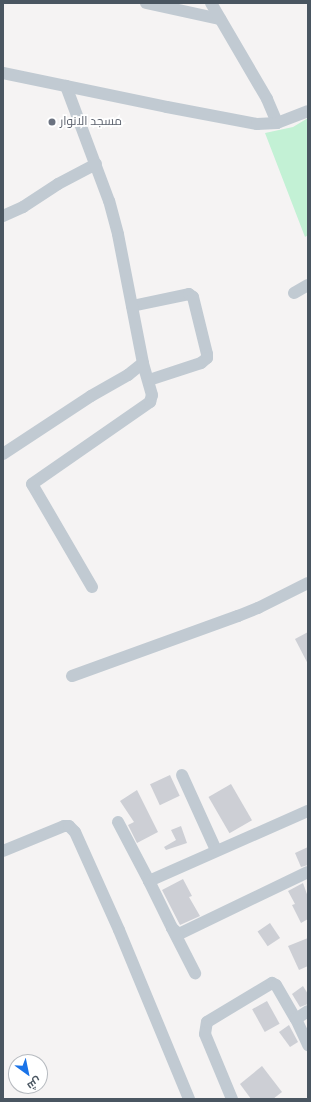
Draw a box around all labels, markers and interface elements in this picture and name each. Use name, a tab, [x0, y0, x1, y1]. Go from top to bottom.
place label: مسجد الانوار	[60, 115, 122, 129]
marker: مسجد الانوار	[47, 117, 57, 127]
north arrow	[8, 1054, 48, 1094]
text: ش	[25, 1074, 44, 1093]

